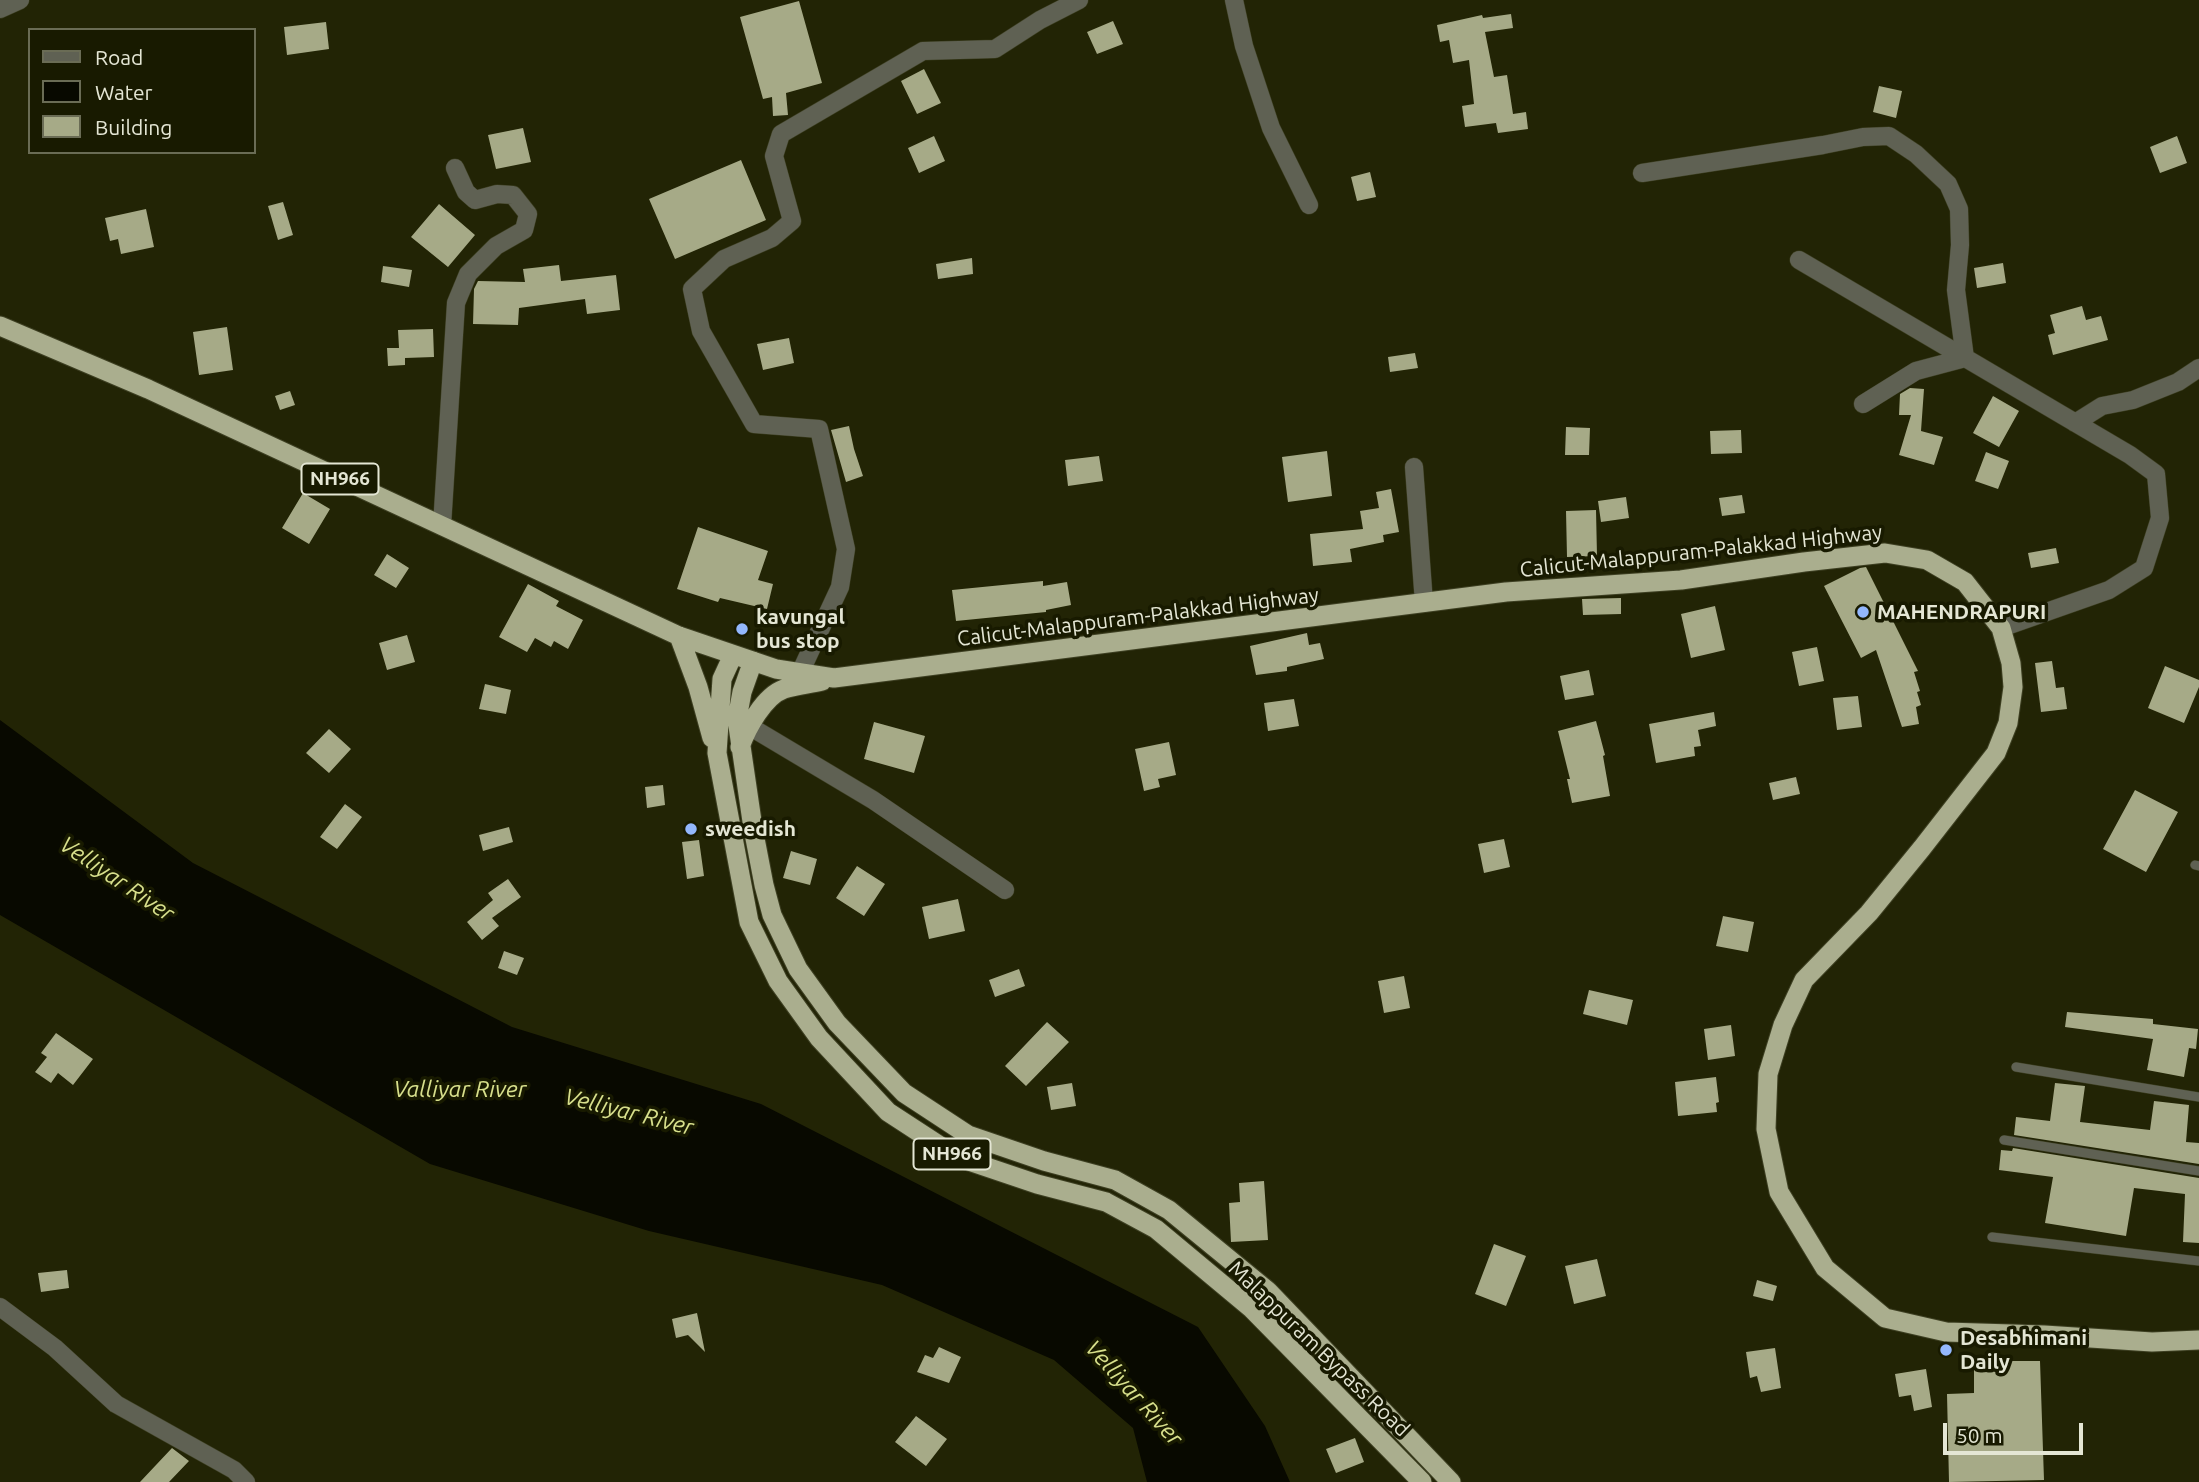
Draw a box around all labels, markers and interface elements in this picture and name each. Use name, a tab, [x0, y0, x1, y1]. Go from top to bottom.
legend	[28, 28, 256, 154]
text: Road	[95, 45, 143, 69]
text: Water	[95, 80, 153, 104]
text: Building	[95, 115, 172, 139]
road number: NH966	[302, 464, 378, 494]
street label: Calicut-Malappuram-Palakkad Highway	[1519, 519, 1883, 583]
street label: Calicut-Malappuram-Palakkad Highway	[956, 582, 1320, 652]
place label: MAHENDRAPURI	[1877, 599, 2046, 625]
place label: kavungal bus stop	[756, 604, 845, 654]
marker: MAHENDRAPURI	[1855, 604, 1871, 620]
marker: kavungal bus stop	[734, 621, 750, 637]
place label: sweedish	[705, 816, 796, 842]
marker: sweedish	[683, 821, 699, 837]
water label: Velliyar River	[54, 831, 180, 927]
water label: Valliyar River	[394, 1075, 526, 1103]
water label: Velliyar River	[562, 1083, 696, 1141]
road number: NH966	[914, 1138, 990, 1170]
street label: Malappuram Bypass Road	[1223, 1256, 1415, 1442]
place label: Desabhimani Daily	[1960, 1325, 2087, 1375]
water label: Velliyar River	[1080, 1335, 1188, 1451]
marker: Desabhimani Daily	[1938, 1342, 1954, 1358]
scale bar	[1947, 1408, 2087, 1452]
text: 50 m	[1956, 1423, 2003, 1447]

